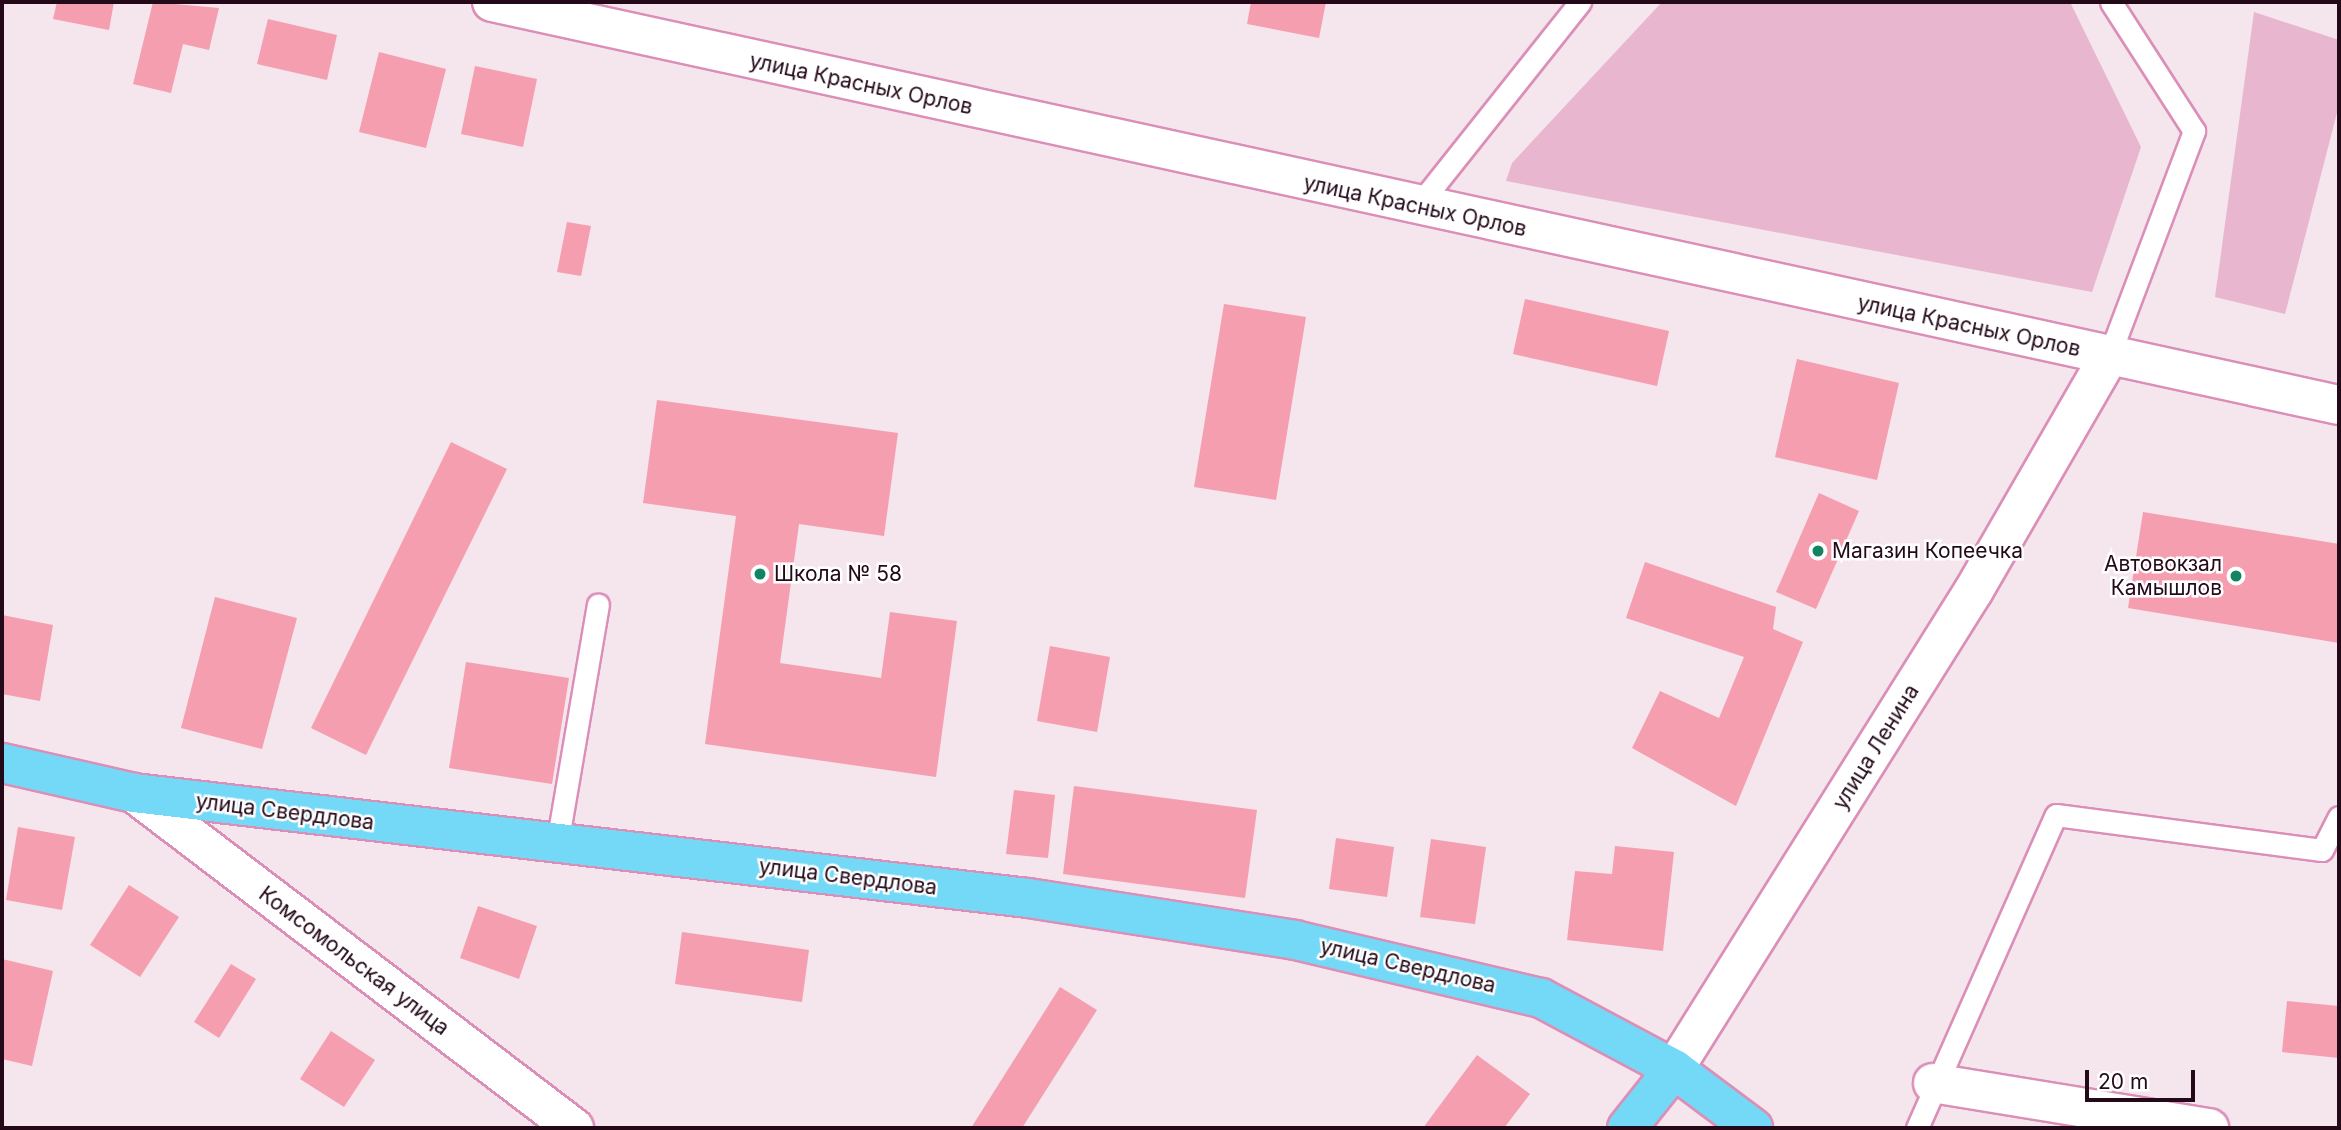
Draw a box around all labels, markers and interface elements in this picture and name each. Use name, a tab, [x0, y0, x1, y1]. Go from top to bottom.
street label: улица Красных Орлов	[747, 48, 975, 120]
street label: улица Красных Орлов	[1301, 170, 1529, 242]
street label: улица Красных Орлов	[1855, 290, 2083, 362]
place label: Магазин Копеечка	[1832, 538, 2023, 564]
marker: Магазин Копеечка	[1810, 543, 1826, 559]
place label: Автовокзал Камышлов	[2104, 551, 2222, 601]
place label: Школа № 58	[774, 561, 902, 587]
marker: Школа № 58	[752, 566, 768, 582]
marker: Автовокзал Камышлов	[2228, 568, 2244, 584]
street label: улица Ленина	[1828, 680, 1924, 814]
street label: улица Свердлова	[194, 789, 376, 835]
street label: улица Свердлова	[757, 854, 939, 900]
street label: Комсомольская улица	[254, 881, 454, 1041]
street label: улица Свердлова	[1318, 934, 1498, 998]
scale bar	[2089, 1056, 2199, 1100]
text: 20 m	[2098, 1069, 2148, 1094]

